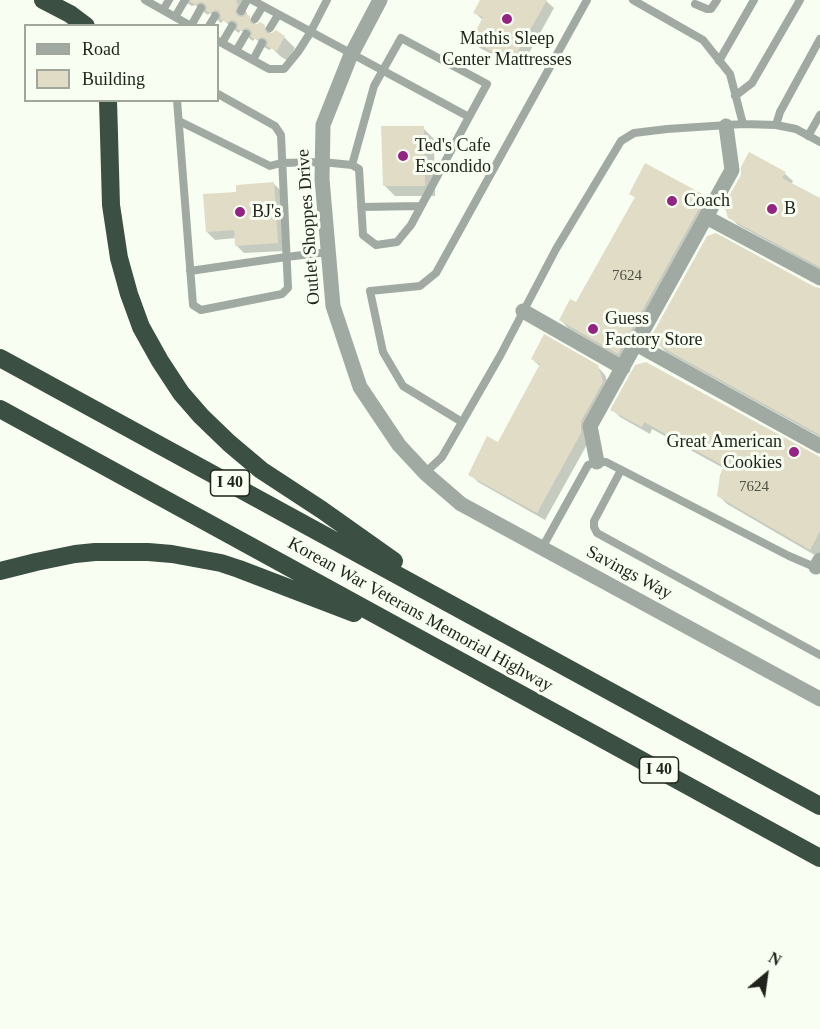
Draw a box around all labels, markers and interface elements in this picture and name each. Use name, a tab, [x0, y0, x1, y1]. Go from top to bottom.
marker: Mathis Sleep Center Mattresses	[500, 12, 514, 26]
legend	[24, 24, 219, 102]
place label: Mathis Sleep Center Mattresses	[442, 28, 572, 70]
text: Road	[82, 39, 120, 59]
text: Building	[82, 69, 145, 89]
place label: Ted's Cafe Escondido	[415, 135, 491, 178]
street label: Outlet Shoppes Drive	[293, 148, 325, 306]
marker: Ted's Cafe Escondido	[396, 149, 410, 163]
place label: Coach	[684, 190, 730, 212]
marker: Coach	[665, 194, 679, 208]
place label: B	[784, 198, 796, 220]
place label: BJ's	[252, 201, 281, 223]
marker: B	[765, 202, 779, 216]
marker: BJ's	[233, 205, 247, 219]
house number: 7624	[612, 267, 642, 285]
place label: Guess Factory Store	[605, 308, 702, 350]
marker: Guess Factory Store	[586, 322, 600, 336]
place label: Great American Cookies	[667, 431, 782, 474]
marker: Great American Cookies	[787, 445, 801, 459]
road number: I 40	[210, 470, 250, 496]
house number: 7624	[739, 478, 769, 496]
street label: Korean War Veterans Memorial Highway	[284, 533, 556, 697]
street label: Savings Way	[582, 541, 676, 605]
road number: I 40	[640, 757, 678, 783]
north arrow	[736, 945, 796, 1005]
text: N	[766, 949, 784, 969]

